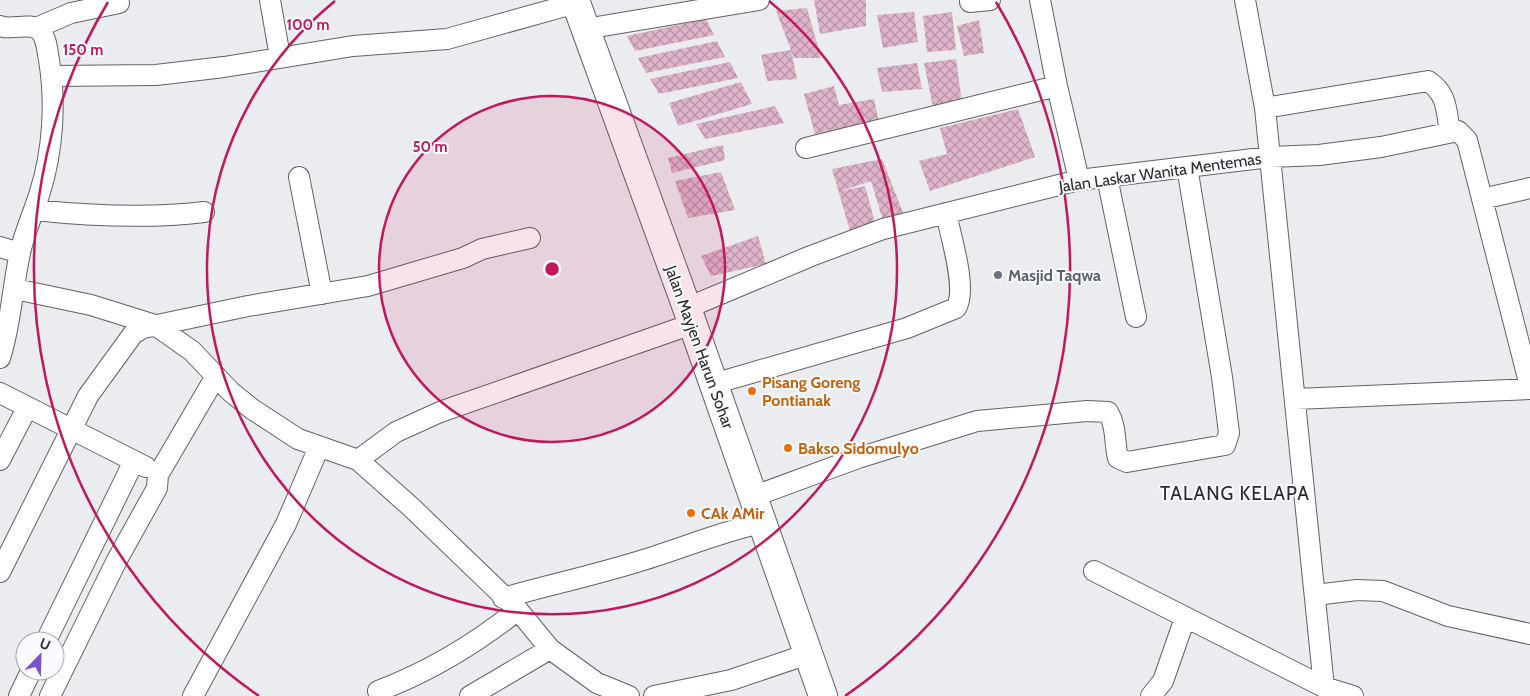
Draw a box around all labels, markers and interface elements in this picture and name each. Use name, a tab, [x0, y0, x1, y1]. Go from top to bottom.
text: 100 m	[286, 16, 330, 34]
text: 150 m	[63, 41, 103, 59]
text: 50 m	[412, 138, 448, 156]
street label: Jalan Laskar Wanita Mentemas	[1057, 149, 1263, 196]
centre of rings	[543, 260, 561, 278]
street label: Jalan Mayjen Harun Sohar	[661, 262, 738, 432]
place label: Masjid Taqwa	[1008, 266, 1101, 285]
marker: Masjid Taqwa	[992, 269, 1004, 281]
place label: Pisang Goreng Pontianak	[762, 373, 860, 410]
marker: Pisang Goreng Pontianak	[746, 385, 758, 397]
place label: Bakso Sidomulyo	[798, 439, 919, 458]
marker: Bakso Sidomulyo	[782, 442, 794, 454]
district label: TALANG KELAPA	[1160, 482, 1310, 505]
place label: CAk AMir	[701, 504, 765, 523]
marker: CAk AMir	[685, 507, 697, 519]
north arrow	[15, 631, 65, 681]
text: U	[37, 634, 53, 654]

